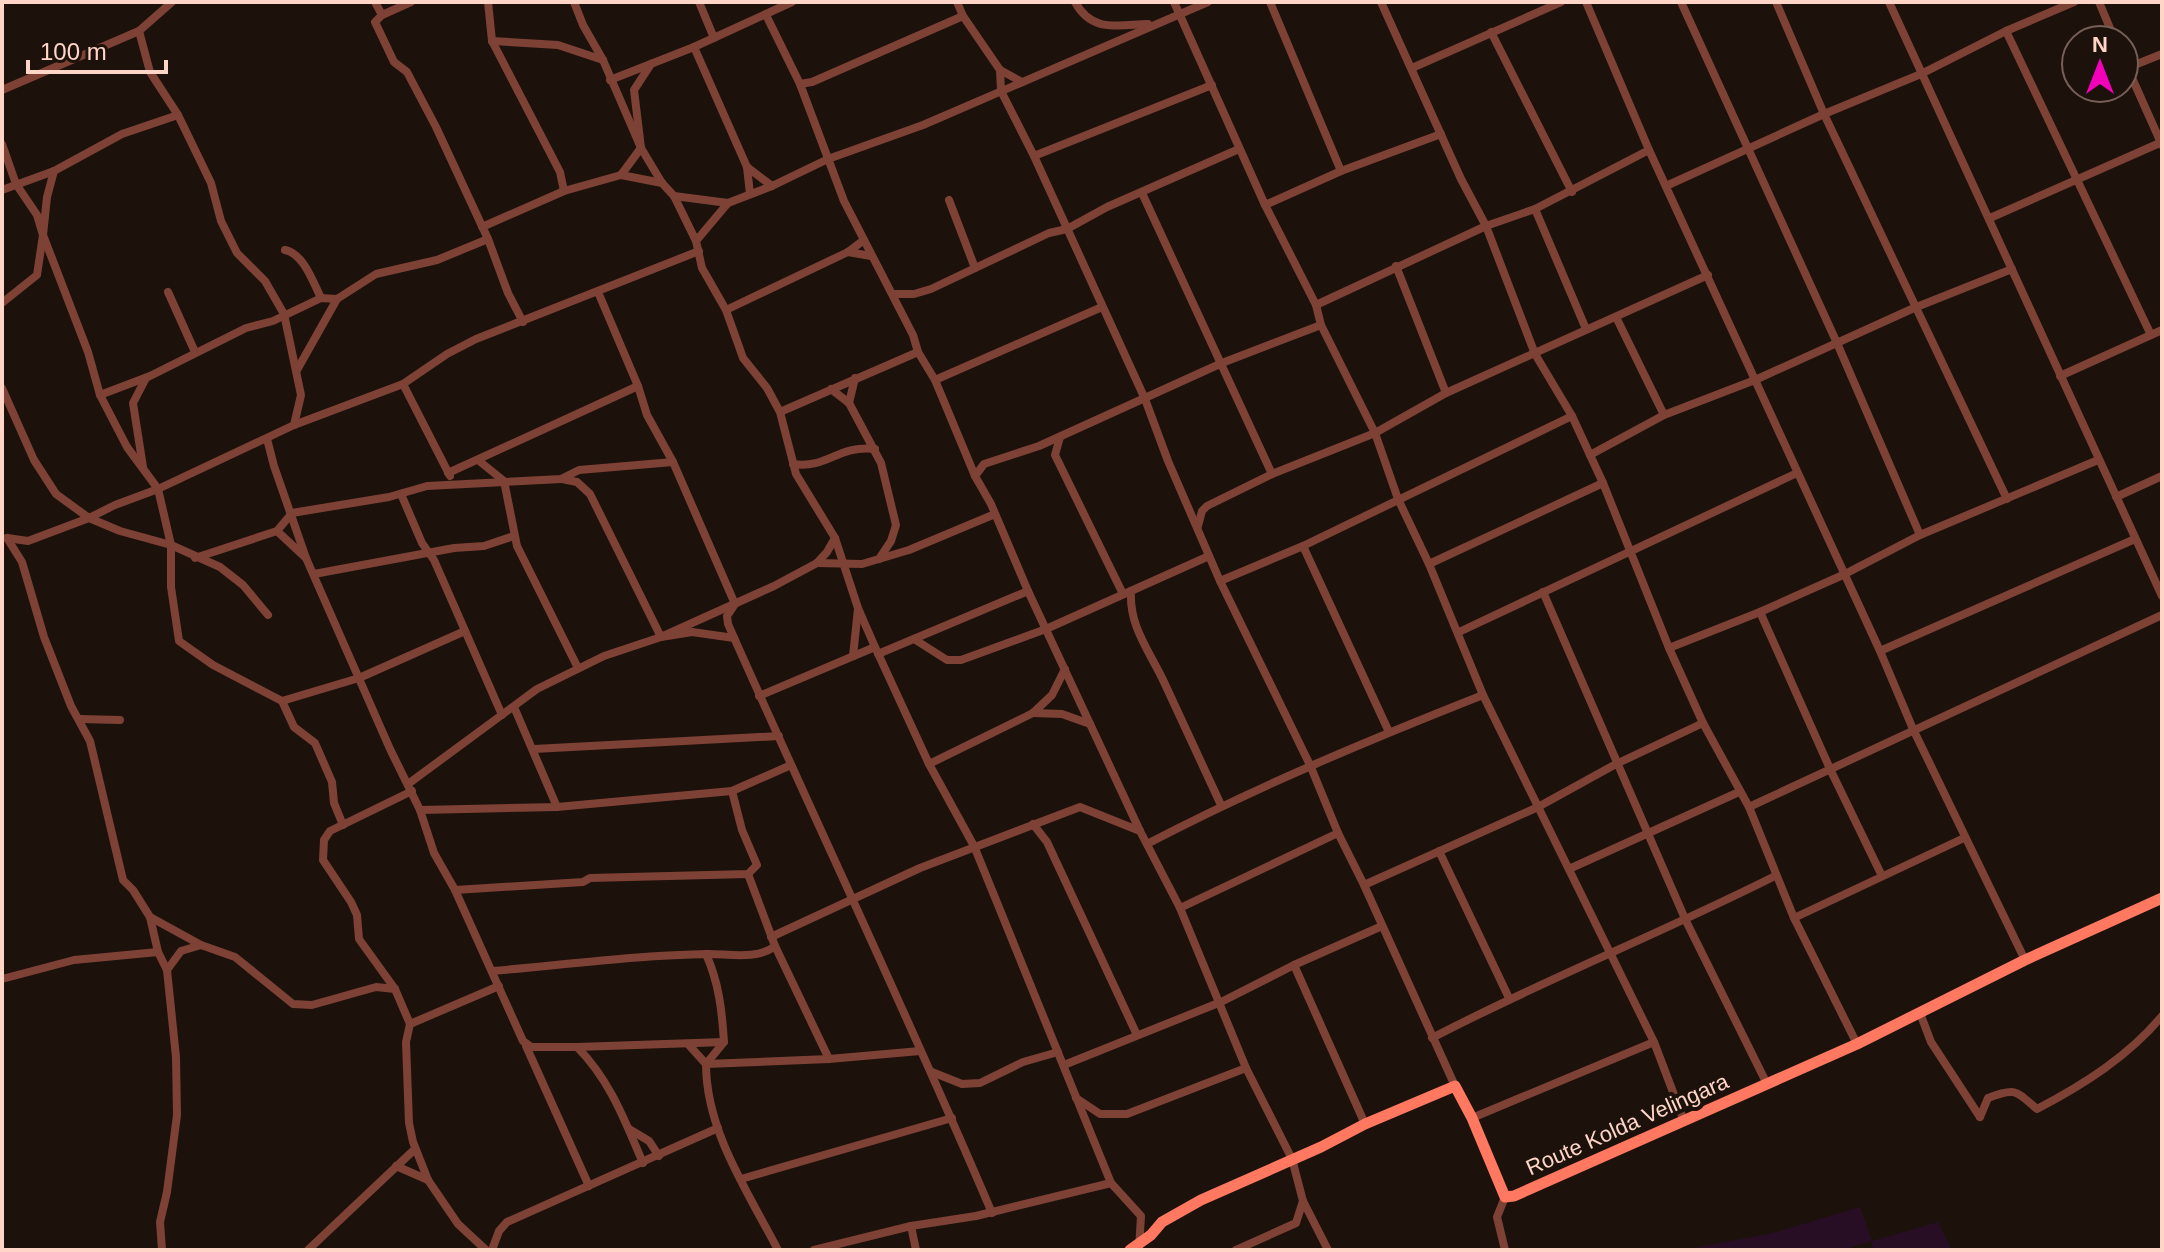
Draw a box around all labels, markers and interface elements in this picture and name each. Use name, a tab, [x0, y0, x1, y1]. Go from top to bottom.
scale bar	[28, 24, 166, 74]
north arrow	[2060, 24, 2140, 104]
text: N	[2092, 32, 2108, 57]
text: 100 m	[40, 38, 107, 65]
street label: Route Kolda Velingara	[1522, 1068, 1733, 1180]

